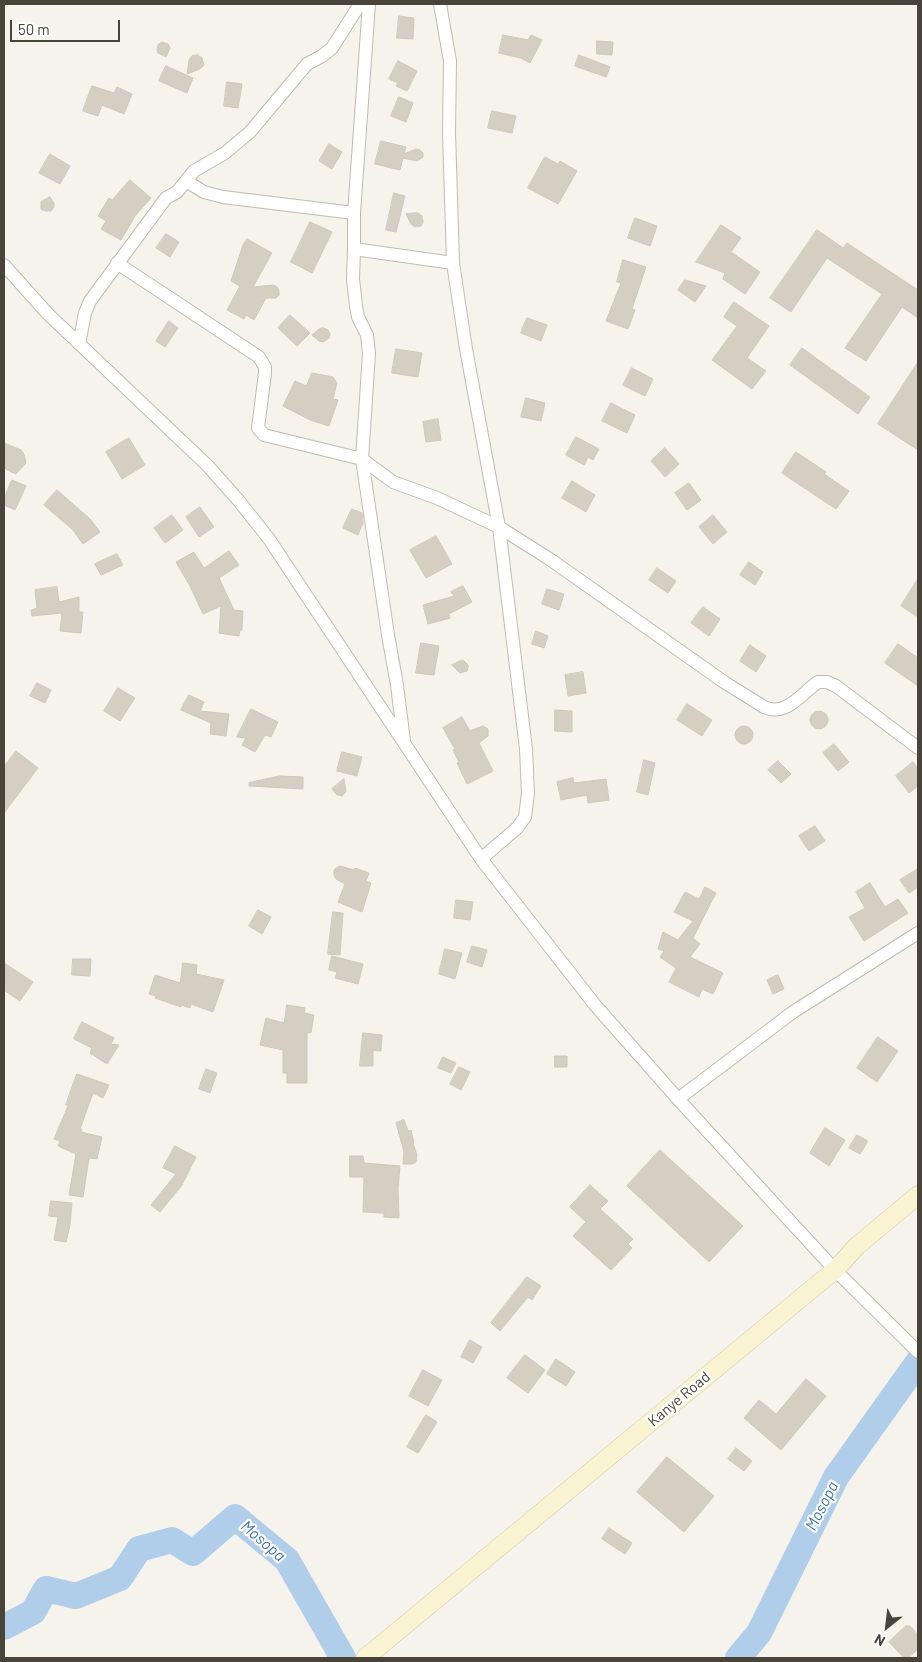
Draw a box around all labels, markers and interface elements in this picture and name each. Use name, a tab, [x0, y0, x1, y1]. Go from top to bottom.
scale bar	[12, 10, 122, 42]
text: 50 m	[18, 20, 50, 38]
street label: Kanye Road	[644, 1368, 714, 1430]
water label: Mosopa	[802, 1478, 842, 1534]
water label: Mosopa	[237, 1517, 289, 1565]
north arrow	[862, 1602, 912, 1652]
text: N	[871, 1631, 888, 1650]

